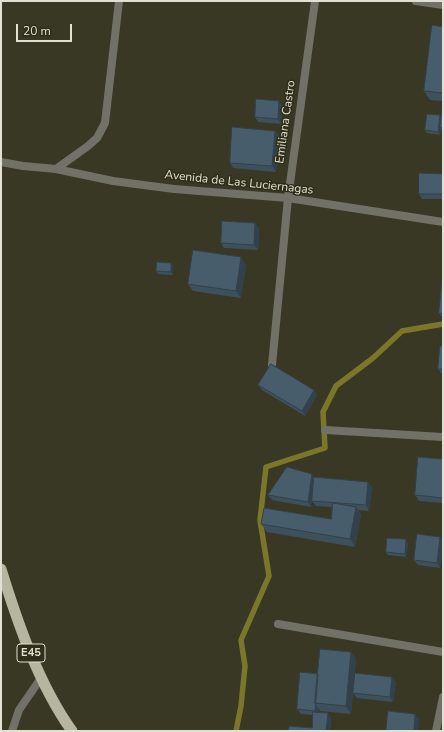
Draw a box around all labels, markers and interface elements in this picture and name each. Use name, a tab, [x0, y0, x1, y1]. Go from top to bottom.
scale bar	[18, 16, 74, 42]
text: 20 m	[23, 23, 51, 39]
street label: Emiliana Castro	[273, 79, 299, 165]
street label: Avenida de Las Luciernagas	[164, 168, 314, 198]
road number: E45	[17, 644, 45, 662]

